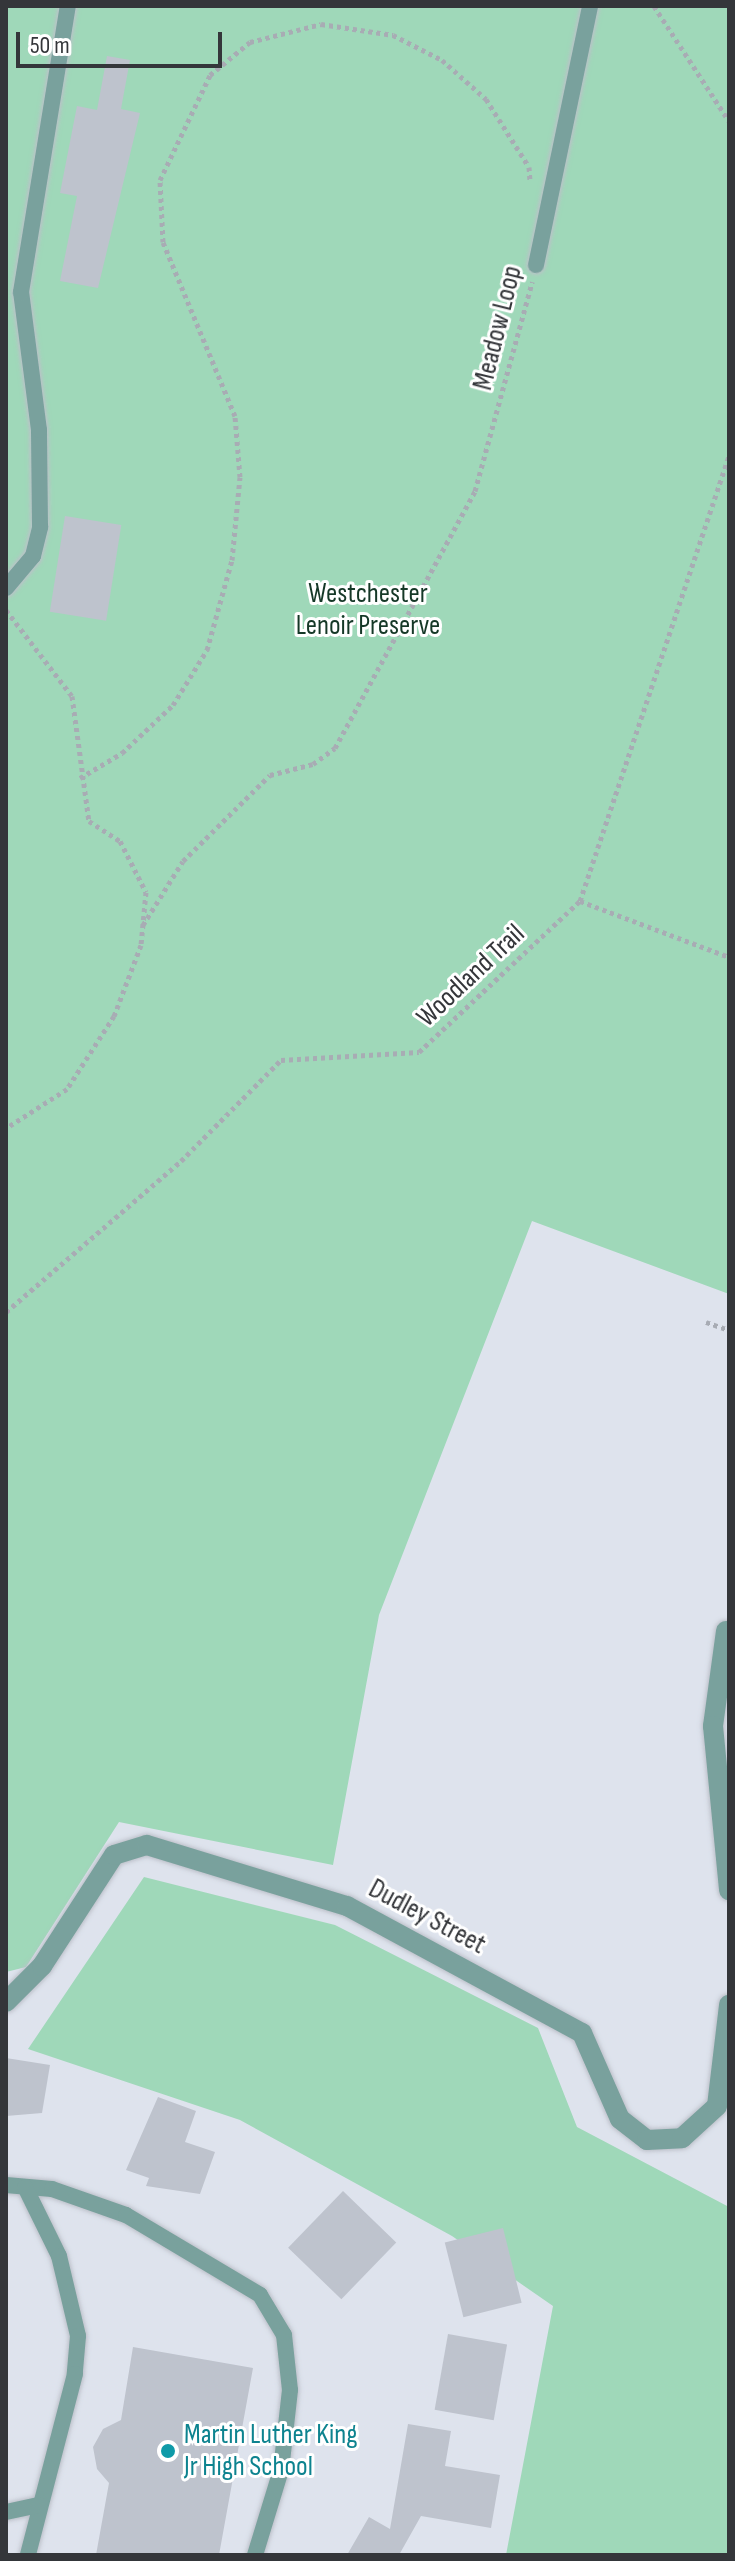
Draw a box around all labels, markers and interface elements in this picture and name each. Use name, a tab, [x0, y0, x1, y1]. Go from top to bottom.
scale bar	[20, 16, 226, 66]
text: 50 m	[30, 31, 70, 60]
street label: Meadow Loop	[466, 262, 530, 394]
park label: Westchester Lenoir Preserve	[296, 577, 440, 643]
street label: Woodland Trail	[410, 918, 532, 1034]
street label: Dudley Street	[363, 1872, 491, 1962]
place label: Martin Luther King Jr High School	[184, 2418, 357, 2484]
marker: Martin Luther King Jr High School	[159, 2442, 177, 2460]

